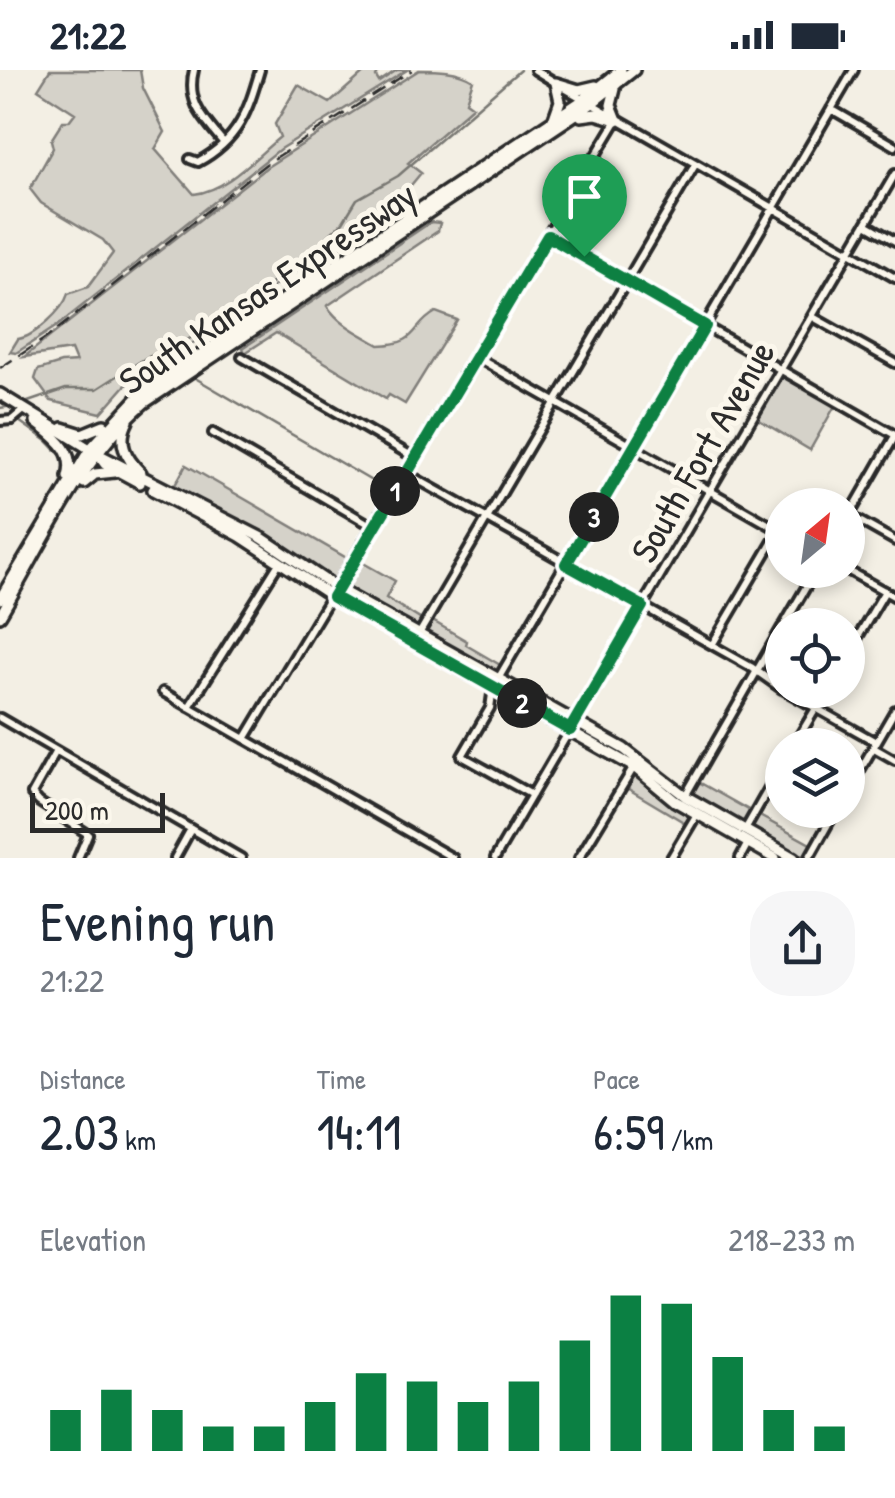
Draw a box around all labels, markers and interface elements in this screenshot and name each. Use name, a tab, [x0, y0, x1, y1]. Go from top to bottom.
text: 21:22	[50, 9, 126, 61]
pin	[542, 154, 627, 257]
street label: South Kansas Expressway	[108, 168, 426, 406]
icon: arrive	[557, 169, 612, 224]
street label: South Fort Avenue	[617, 331, 787, 571]
pin: 1	[370, 466, 420, 516]
text: 1	[390, 472, 400, 510]
north arrow	[765, 488, 865, 588]
map controls	[765, 488, 865, 828]
pin: 3	[569, 492, 619, 542]
text: 3	[588, 498, 600, 536]
button: locate	[765, 608, 865, 708]
pin: 2	[497, 678, 547, 728]
text: 2	[515, 684, 529, 722]
button: layers	[765, 728, 865, 828]
scale bar	[30, 788, 165, 833]
text: 200 m	[45, 791, 109, 829]
text: Evening run	[40, 884, 275, 958]
button: share	[750, 891, 855, 996]
text: 21:22	[40, 959, 104, 1002]
text: Distance	[40, 1060, 126, 1098]
text: Time	[317, 1060, 366, 1098]
text: Pace	[593, 1060, 640, 1098]
text: 2.03	[40, 1098, 119, 1166]
text: 14:11	[317, 1098, 401, 1166]
text: 6:59	[593, 1098, 664, 1166]
text: km	[119, 1121, 156, 1159]
text: /km	[664, 1121, 713, 1159]
text: Elevation	[40, 1218, 146, 1261]
text: 218–233 m	[728, 1218, 855, 1261]

